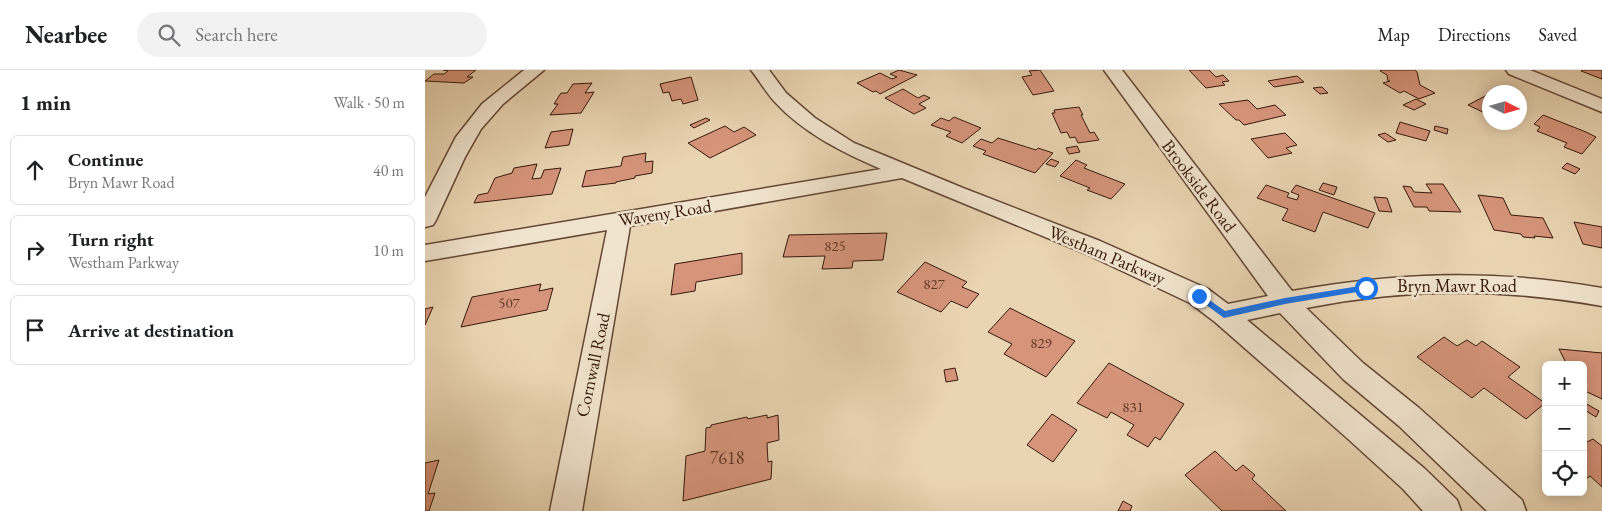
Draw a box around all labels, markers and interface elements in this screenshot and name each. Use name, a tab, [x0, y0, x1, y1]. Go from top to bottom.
search box	[137, 12, 487, 57]
text: Nearbee	[25, 19, 107, 50]
icon: search	[155, 21, 183, 49]
text: Search here	[195, 22, 278, 47]
text: Map	[1378, 23, 1410, 46]
text: Directions	[1438, 23, 1510, 46]
text: Saved	[1538, 23, 1577, 46]
north arrow	[1482, 85, 1527, 130]
text: 1 min	[20, 89, 71, 116]
text: Walk · 50 m	[334, 92, 405, 113]
street label: Brookside Road	[1157, 135, 1242, 237]
text: Continue	[68, 147, 143, 172]
icon: ahead	[21, 156, 49, 184]
text: 40 m	[373, 160, 404, 181]
text: Bryn Mawr Road	[68, 172, 175, 193]
street label: Waveny Road	[617, 194, 714, 231]
street label: Westham Parkway	[1045, 220, 1169, 290]
text: Turn right	[68, 227, 154, 252]
icon: right	[21, 236, 49, 264]
house number: 825	[824, 236, 846, 255]
text: 10 m	[373, 240, 404, 261]
text: Westham Parkway	[68, 252, 179, 273]
house number: 827	[923, 274, 946, 293]
street label: Bryn Mawr Road	[1397, 274, 1518, 297]
route start	[1355, 277, 1378, 300]
route end	[1188, 285, 1211, 308]
house number: 507	[498, 293, 521, 312]
street label: Cornwall Road	[570, 310, 615, 419]
icon: arrive	[21, 316, 49, 344]
text: Arrive at destination	[68, 318, 234, 343]
house number: 829	[1030, 333, 1052, 352]
map controls	[1542, 361, 1587, 496]
button: +	[1542, 361, 1587, 406]
house number: 831	[1122, 397, 1144, 416]
button: −	[1542, 406, 1587, 451]
house number: 7618	[710, 446, 744, 469]
button: locate	[1542, 451, 1587, 496]

